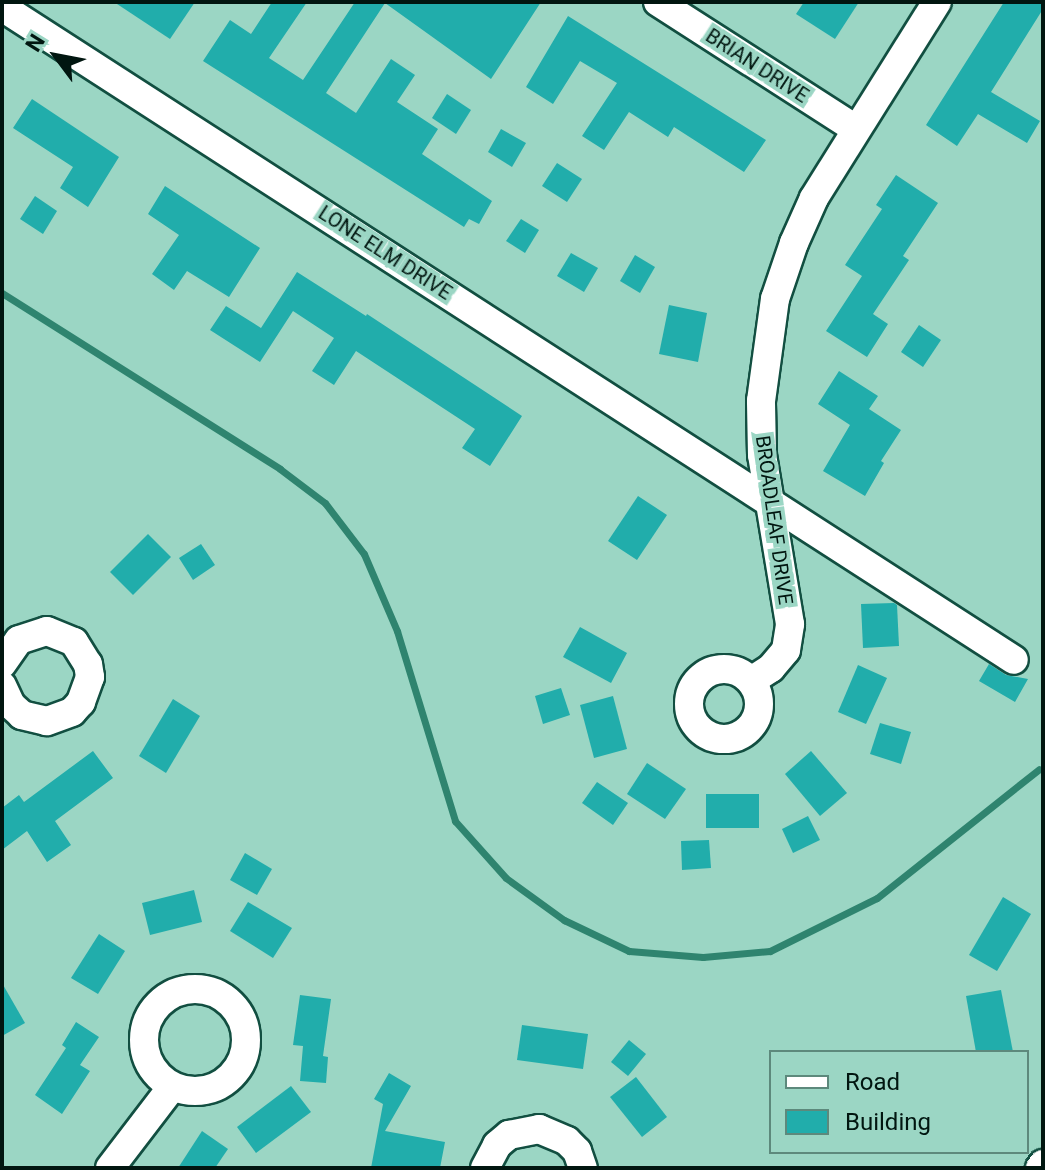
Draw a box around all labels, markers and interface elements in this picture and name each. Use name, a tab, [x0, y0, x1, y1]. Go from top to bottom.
north arrow	[16, 16, 96, 96]
street label: BRIAN DRIVE	[701, 24, 813, 108]
text: N	[21, 30, 50, 56]
street label: LONE ELM DRIVE	[314, 201, 456, 305]
street label: BROADLEAF DRIVE	[750, 434, 798, 606]
legend	[769, 1050, 1029, 1154]
text: Road	[845, 1068, 900, 1096]
text: Building	[845, 1108, 931, 1136]

